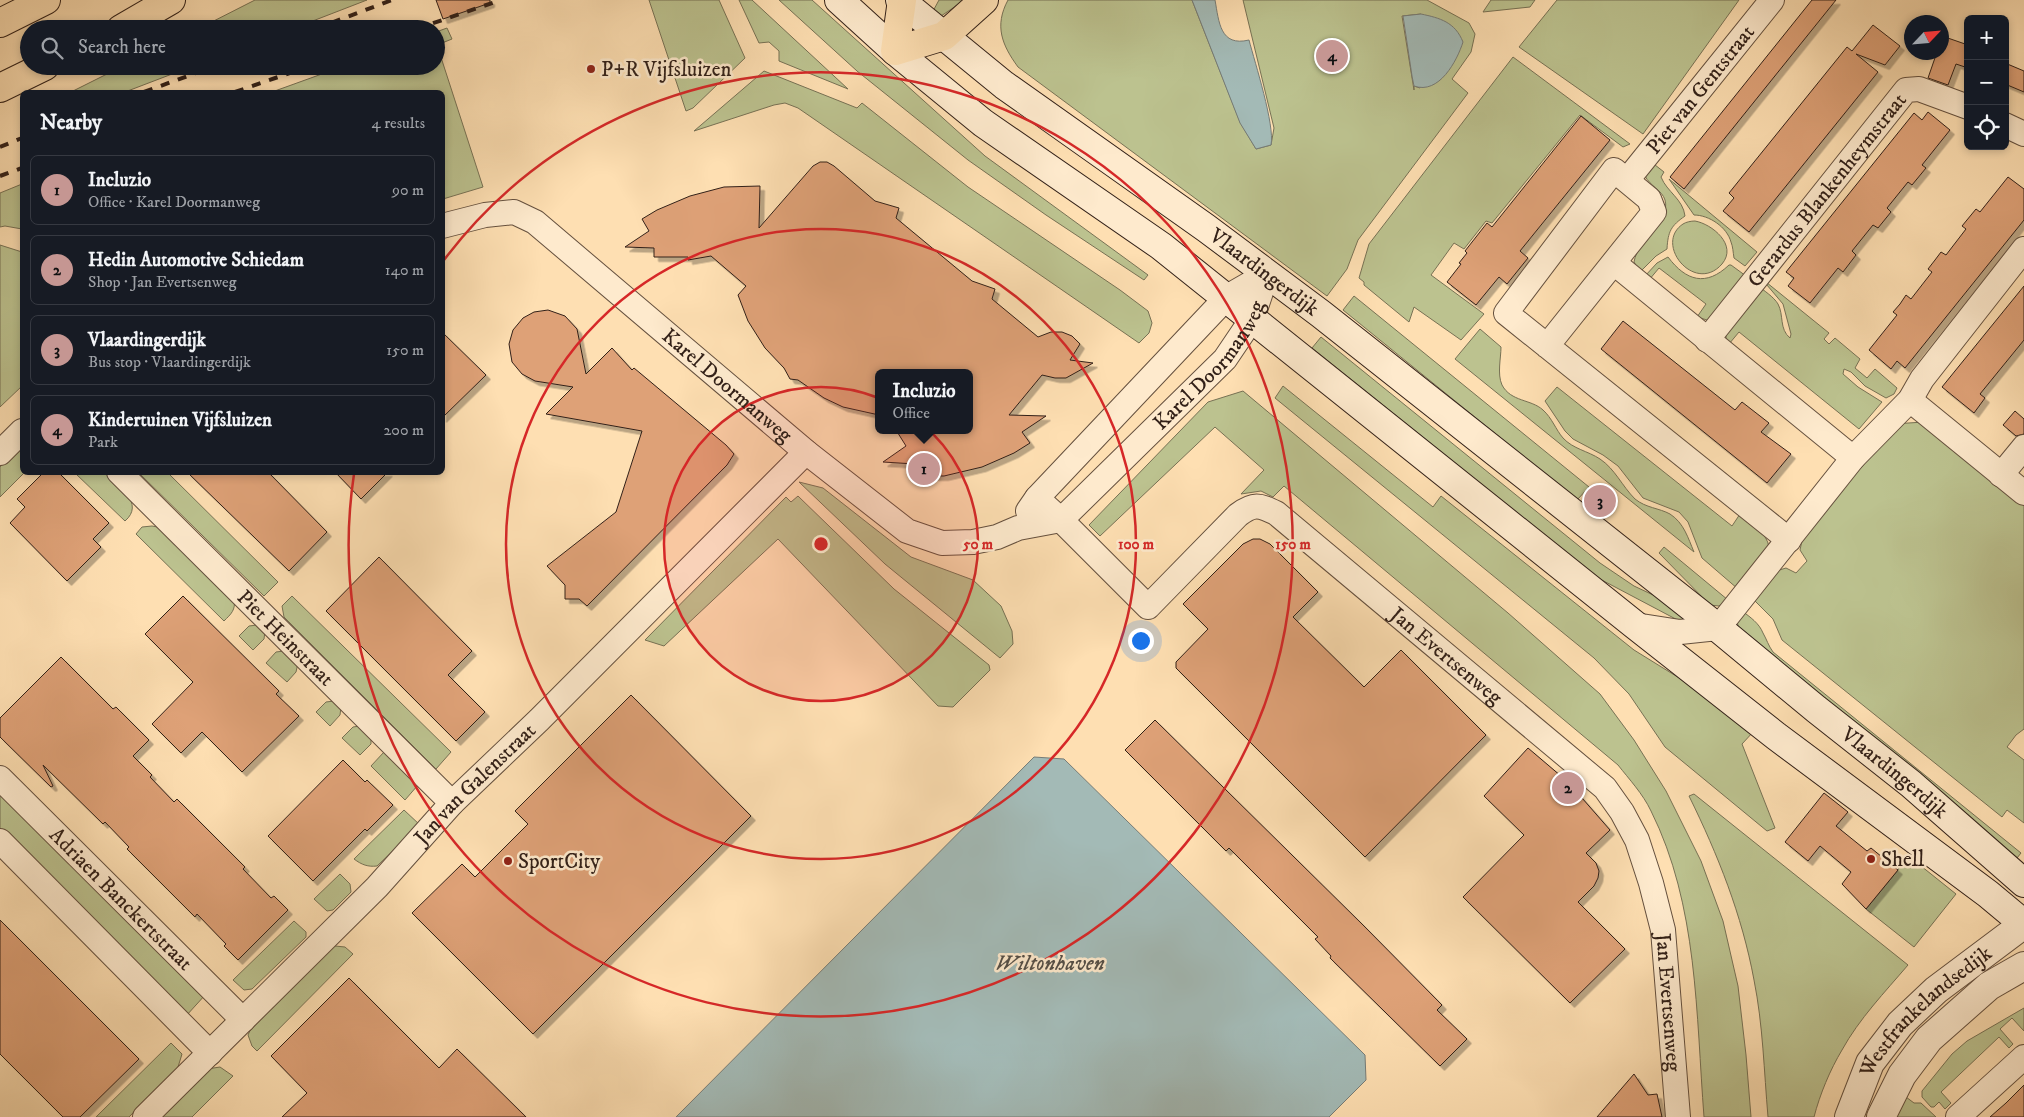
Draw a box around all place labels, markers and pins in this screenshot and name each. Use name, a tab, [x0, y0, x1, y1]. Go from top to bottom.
pin: 4	[1316, 37, 1348, 75]
place label: P+R Vijfsluizen	[601, 57, 731, 83]
marker: P+R Vijfsluizen	[585, 63, 597, 75]
pin: 1	[908, 450, 940, 488]
pin: 3	[1584, 482, 1616, 520]
centre of rings	[812, 535, 830, 553]
pin: 2	[1552, 769, 1584, 807]
place label: Shell	[1881, 847, 1925, 873]
place label: SportCity	[518, 849, 601, 875]
marker: Shell	[1865, 853, 1877, 865]
marker: SportCity	[502, 855, 514, 867]

